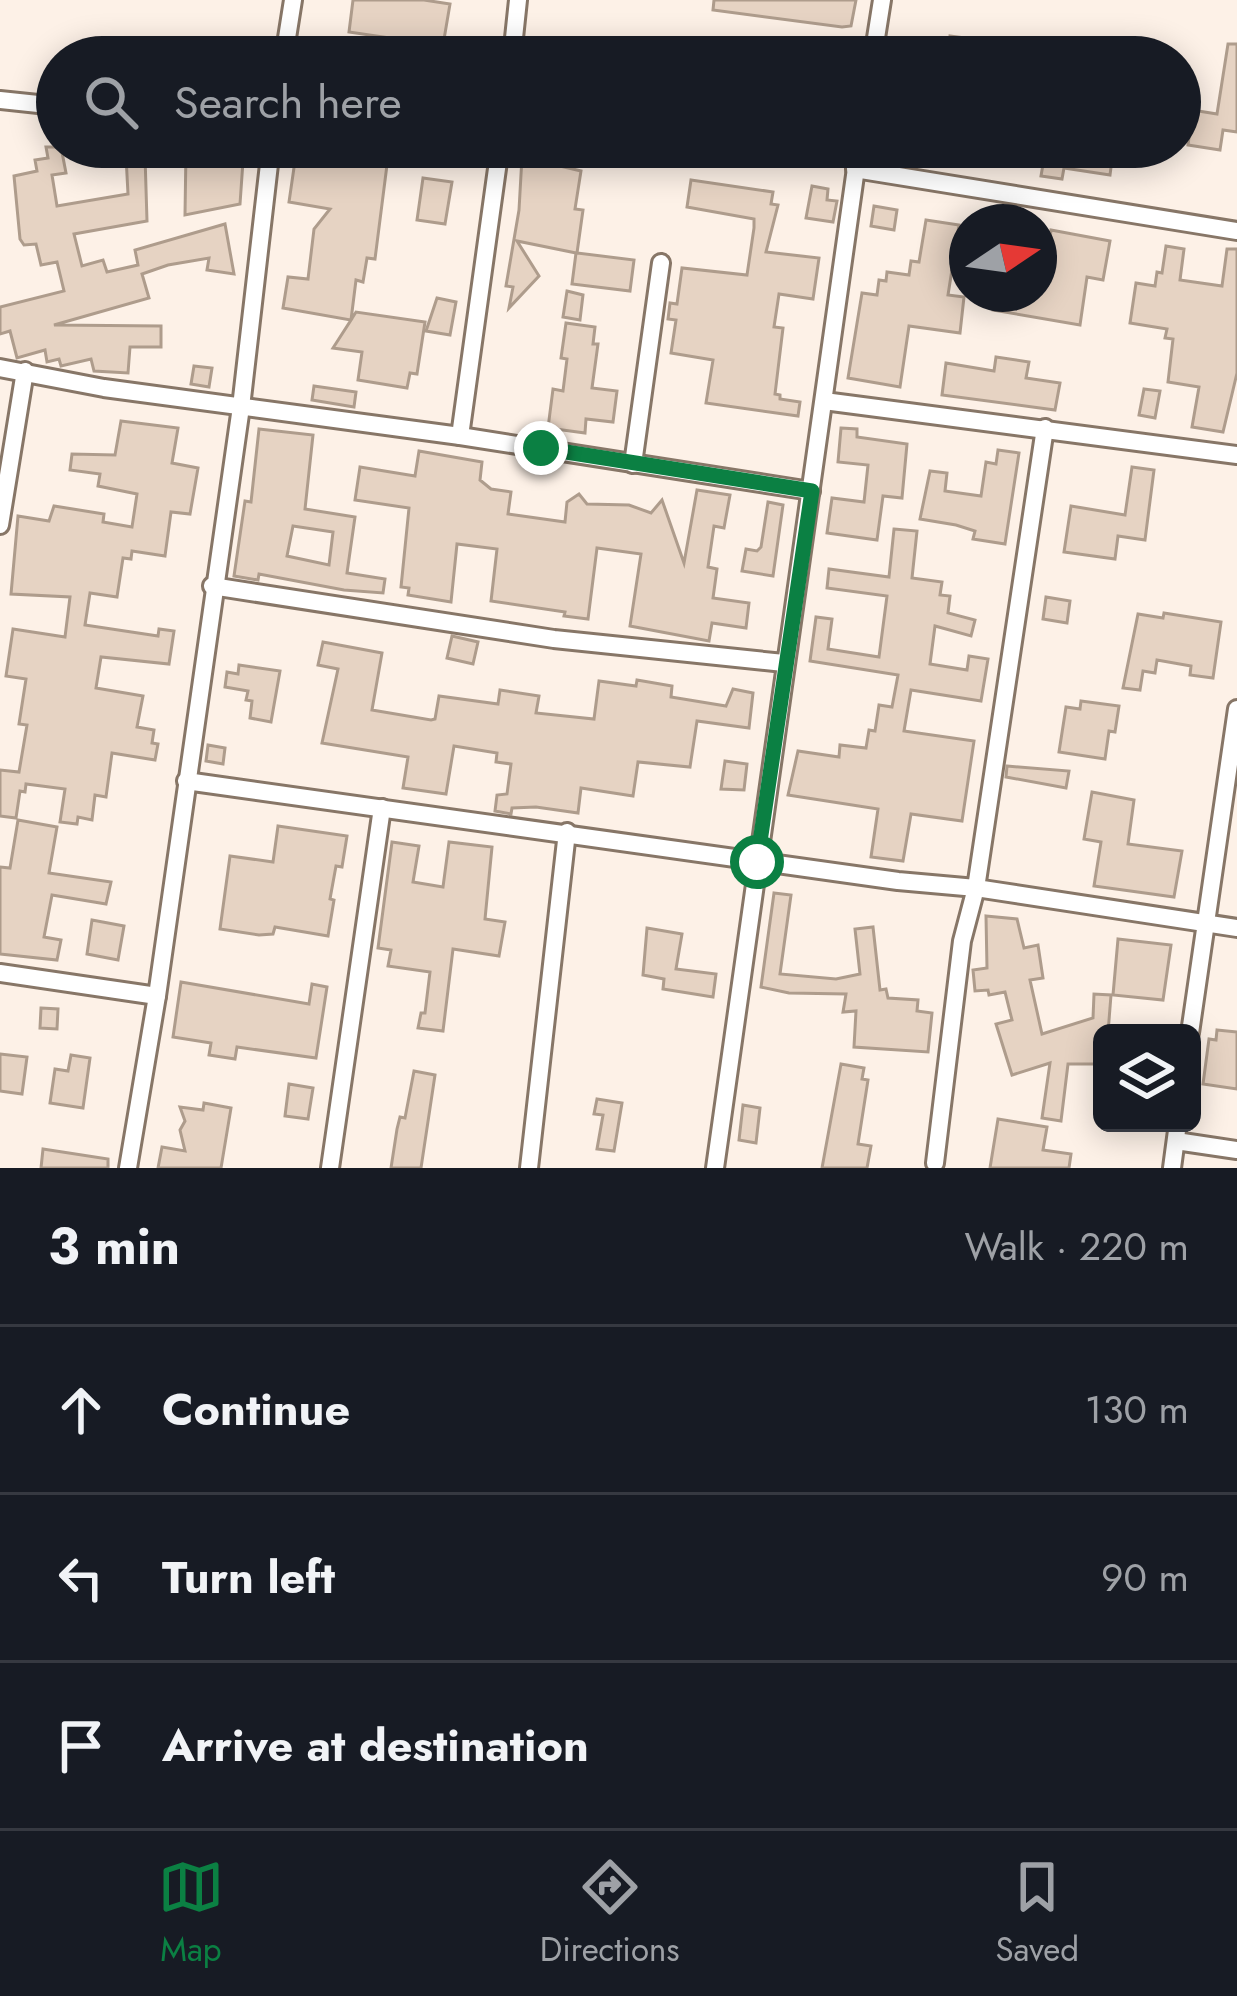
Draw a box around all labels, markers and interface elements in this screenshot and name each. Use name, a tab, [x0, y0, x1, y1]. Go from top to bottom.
search box	[36, 36, 1201, 168]
icon: search	[78, 69, 144, 135]
text: Search here	[174, 70, 402, 135]
north arrow	[949, 204, 1057, 312]
route end	[514, 421, 568, 475]
route start	[730, 835, 784, 889]
map controls	[1093, 1024, 1201, 1132]
button: layers	[1093, 1024, 1201, 1132]
text: 3 min	[48, 1209, 180, 1283]
text: Walk · 220 m	[964, 1218, 1189, 1275]
icon: ahead	[48, 1377, 114, 1443]
text: Continue	[162, 1377, 350, 1442]
text: 130 m	[1085, 1381, 1189, 1438]
icon: left	[48, 1545, 114, 1611]
text: Turn left	[162, 1545, 335, 1610]
text: 90 m	[1101, 1549, 1189, 1606]
icon: arrive	[48, 1713, 114, 1779]
text: Arrive at destination	[162, 1713, 589, 1778]
tab: Map	[158, 1854, 224, 1973]
tab: Directions	[540, 1854, 680, 1973]
tab: Saved	[995, 1854, 1079, 1973]

